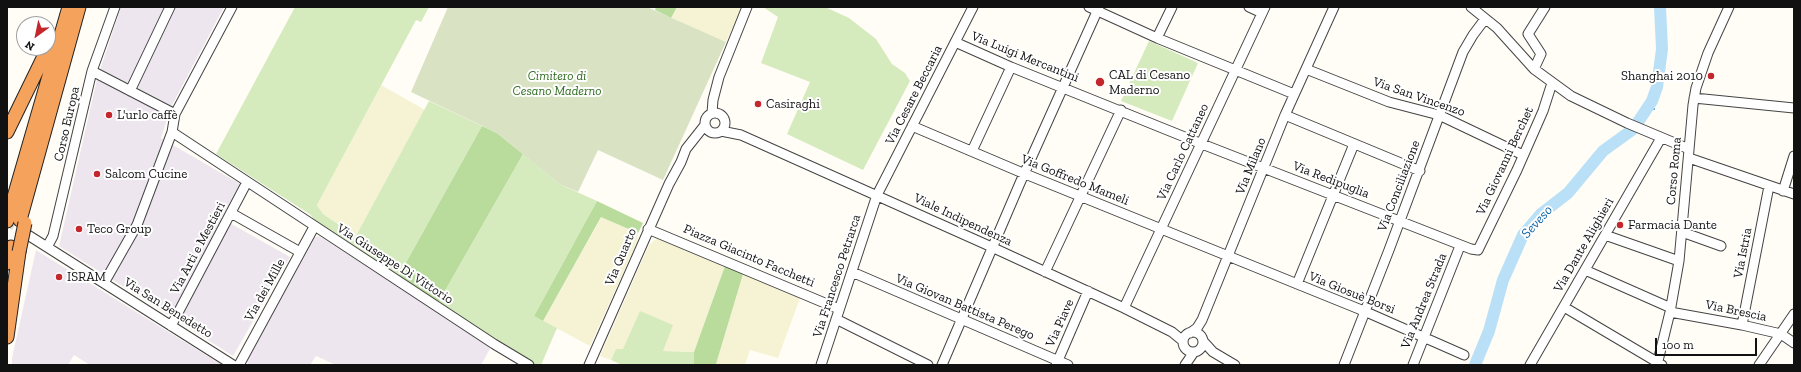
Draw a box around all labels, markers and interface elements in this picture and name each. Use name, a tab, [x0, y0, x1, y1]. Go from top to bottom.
north arrow	[16, 16, 56, 56]
street label: Via Luigi Mercantini	[969, 28, 1081, 86]
text: N	[23, 38, 37, 53]
street label: Via Cesare Beccaria	[882, 43, 946, 147]
place label: CAL di Cesano Maderno	[1109, 67, 1190, 98]
park label: Cimitero di Cesano Maderno	[513, 68, 601, 99]
place label: Shanghai 2010	[1621, 68, 1703, 84]
marker: Shanghai 2010	[1706, 71, 1716, 81]
street label: Via San Vincenzo	[1371, 74, 1467, 120]
marker: CAL di Cesano Maderno	[1094, 76, 1106, 88]
street label: Corso Europa	[51, 85, 83, 163]
place label: Casiraghi	[766, 96, 820, 112]
marker: Casiraghi	[753, 99, 763, 109]
street label: Via Carlo Cattaneo	[1154, 101, 1212, 203]
street label: Via Giovanni Berchet	[1473, 104, 1537, 218]
place label: L'urlo caffè	[117, 107, 178, 123]
marker: L'urlo caffè	[104, 110, 114, 120]
street label: Via Milano	[1233, 135, 1269, 197]
street label: Corso Roma	[1663, 137, 1685, 205]
street label: Via Conciliazione	[1374, 138, 1424, 234]
street label: Via Goffredo Mameli	[1019, 151, 1131, 209]
street label: Via Redipuglia	[1291, 158, 1371, 202]
place label: Salcom Cucine	[105, 166, 187, 182]
marker: Salcom Cucine	[92, 169, 102, 179]
street label: Viale Indipendenza	[911, 190, 1015, 250]
street label: Via Dante Alighieri	[1551, 195, 1617, 295]
street label: Via Arti e Mestieri	[167, 199, 229, 297]
water label: Seveso	[1518, 202, 1556, 242]
street label: Via Francesco Petrarca	[810, 212, 864, 340]
place label: Farmacia Dante	[1628, 217, 1717, 233]
street label: Via Giuseppe Di Vittorio	[334, 220, 456, 308]
marker: Farmacia Dante	[1615, 220, 1625, 230]
place label: Teco Group	[87, 221, 152, 237]
street label: Piazza Giacinto Facchetti	[681, 221, 817, 291]
marker: Teco Group	[74, 224, 84, 234]
street label: Via Quarto	[602, 226, 640, 288]
street label: Via Istria	[1730, 226, 1756, 280]
street label: Via Andrea Strada	[1398, 251, 1450, 351]
street label: Via dei Mille	[241, 256, 289, 324]
place label: ISRAM	[67, 269, 106, 285]
street label: Via Giosuè Borsi	[1307, 269, 1397, 317]
street label: Via Giovan Battista Perego	[893, 271, 1037, 343]
marker: ISRAM	[54, 272, 64, 282]
street label: Via San Benedetto	[121, 274, 215, 342]
street label: Via Piave	[1043, 297, 1077, 349]
street label: Via Brescia	[1704, 297, 1768, 325]
scale bar	[1657, 330, 1759, 356]
text: 100 m	[1662, 338, 1694, 352]

